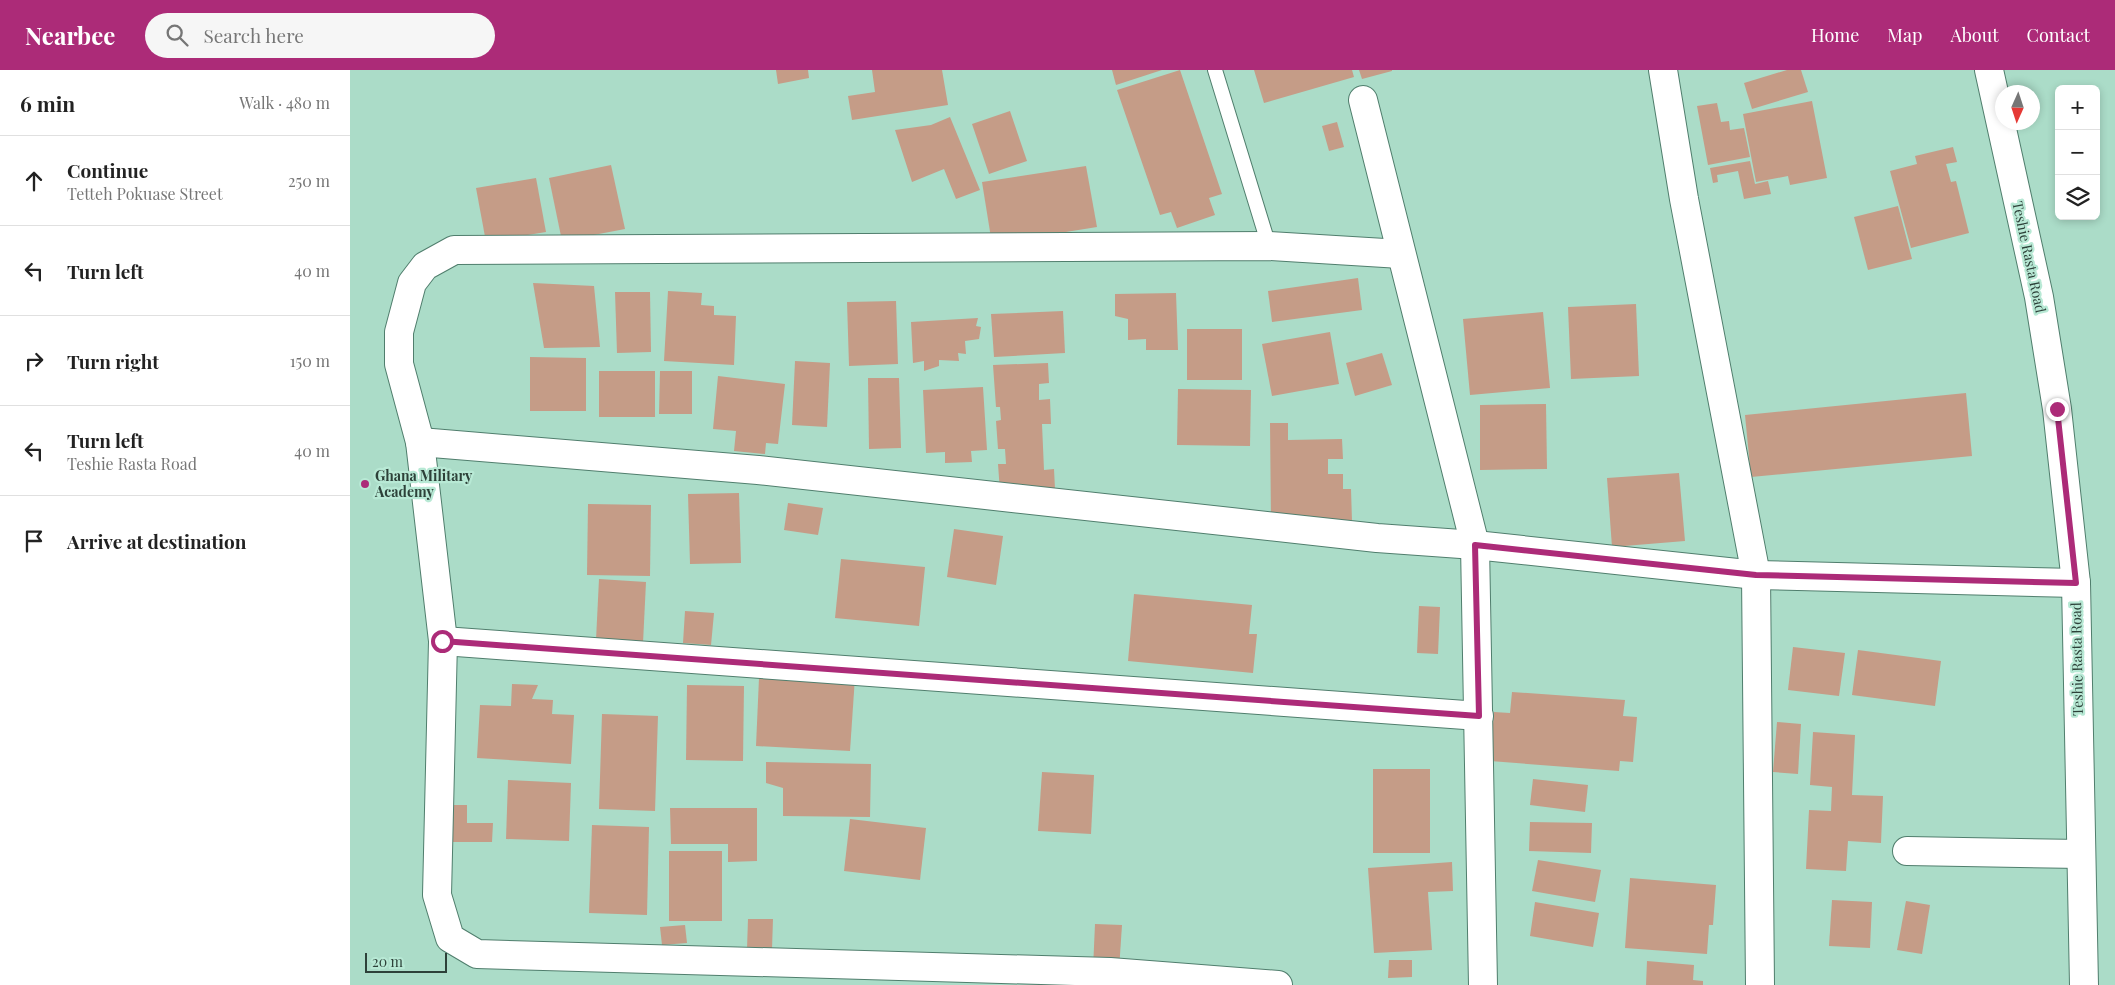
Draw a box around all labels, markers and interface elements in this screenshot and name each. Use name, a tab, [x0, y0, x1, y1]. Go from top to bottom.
search box	[145, 13, 495, 58]
text: Nearbee	[25, 19, 115, 51]
icon: search	[163, 21, 191, 49]
text: Search here	[203, 22, 304, 48]
text: Home	[1811, 23, 1859, 47]
text: Map	[1887, 23, 1922, 47]
text: About	[1950, 23, 1999, 47]
text: Contact	[2027, 23, 2090, 47]
north arrow	[1995, 85, 2040, 130]
map controls	[2055, 85, 2100, 220]
button: +	[2055, 85, 2100, 130]
text: 6 min	[20, 89, 75, 117]
text: Walk · 480 m	[239, 92, 330, 113]
button: −	[2055, 130, 2100, 175]
text: Continue	[67, 157, 148, 183]
icon: ahead	[20, 167, 48, 195]
text: 250 m	[288, 170, 330, 191]
button: layers	[2055, 175, 2100, 220]
text: Tetteh Pokuase Street	[67, 183, 223, 204]
street label: Teshie Rasta Road	[2008, 199, 2051, 315]
icon: left	[20, 257, 48, 285]
text: Turn left	[67, 258, 144, 284]
text: 40 m	[294, 260, 330, 281]
icon: right	[20, 347, 48, 375]
text: Turn right	[67, 348, 159, 374]
text: 150 m	[290, 350, 330, 371]
route end	[2046, 398, 2069, 421]
text: Turn left	[67, 427, 144, 453]
icon: left	[20, 437, 48, 465]
text: 40 m	[294, 440, 330, 461]
text: Teshie Rasta Road	[67, 453, 197, 474]
place label: Ghana Military Academy	[374, 466, 473, 501]
marker: Ghana Military Academy	[359, 478, 371, 490]
icon: arrive	[20, 527, 48, 555]
text: Arrive at destination	[67, 528, 247, 554]
street label: Teshie Rasta Road	[2066, 602, 2087, 716]
route start	[431, 630, 454, 653]
scale bar	[365, 950, 448, 973]
text: 20 m	[372, 952, 403, 971]

